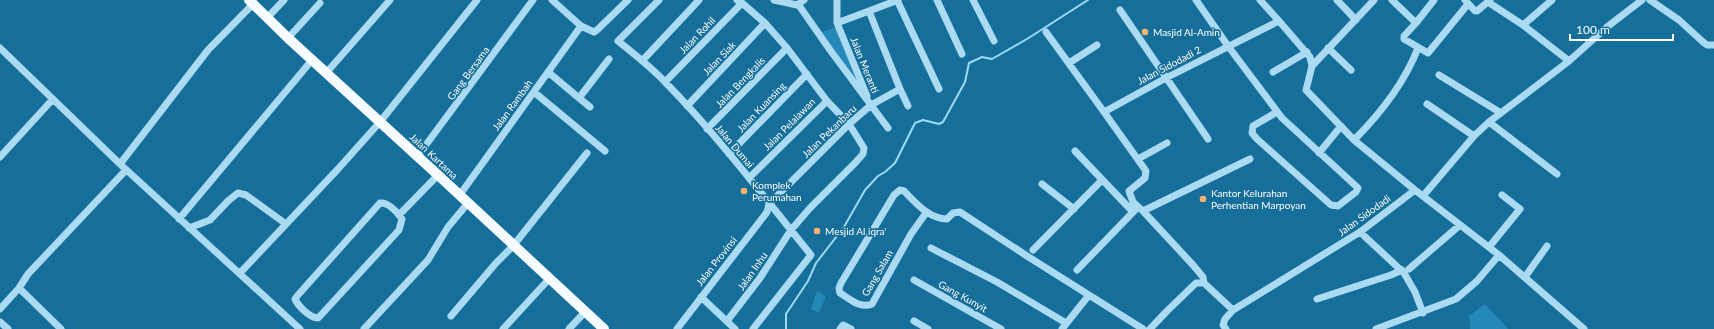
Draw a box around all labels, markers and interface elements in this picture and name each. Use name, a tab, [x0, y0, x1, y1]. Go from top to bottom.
street label: Jalan Rohil	[677, 14, 717, 56]
scale bar	[1570, 16, 1673, 42]
text: 100 m	[1576, 22, 1610, 37]
place label: Masjid Al-Amin	[1153, 26, 1220, 38]
marker: Masjid Al-Amin	[1140, 27, 1150, 37]
street label: Jalan Meranti	[848, 35, 882, 95]
street label: Jalan Siak	[700, 38, 739, 77]
street label: Jalan Sidodadi 2	[1135, 43, 1203, 87]
street label: Gang Bersama	[445, 44, 491, 102]
street label: Jalan Bengkalis	[713, 54, 767, 110]
street label: Jalan Rambah	[490, 77, 534, 133]
street label: Jalan Kuansing	[734, 80, 788, 134]
street label: Jalan Pelalawan	[761, 96, 817, 152]
street label: Jalan Pekanbaru	[799, 102, 859, 160]
street label: Jalan Dumai	[713, 122, 757, 170]
street label: Jalan Kartama	[407, 131, 461, 181]
place label: Komplek Perumahan	[752, 179, 802, 203]
marker: Komplek Perumahan	[739, 186, 749, 196]
place label: Kantor Kelurahan Perhentian Marpoyan	[1211, 187, 1306, 211]
street label: Jalan Sidodadi	[1335, 192, 1393, 238]
marker: Kantor Kelurahan Perhentian Marpoyan	[1198, 194, 1208, 204]
place label: Mesjid Al iqra'	[825, 225, 887, 237]
marker: Mesjid Al iqra'	[812, 226, 822, 236]
street label: Jalan Provinsi	[693, 234, 739, 288]
street label: Gang Salam	[859, 248, 895, 298]
street label: Jalan Inhu	[734, 250, 770, 292]
street label: Gang Kunyit	[936, 278, 990, 315]

